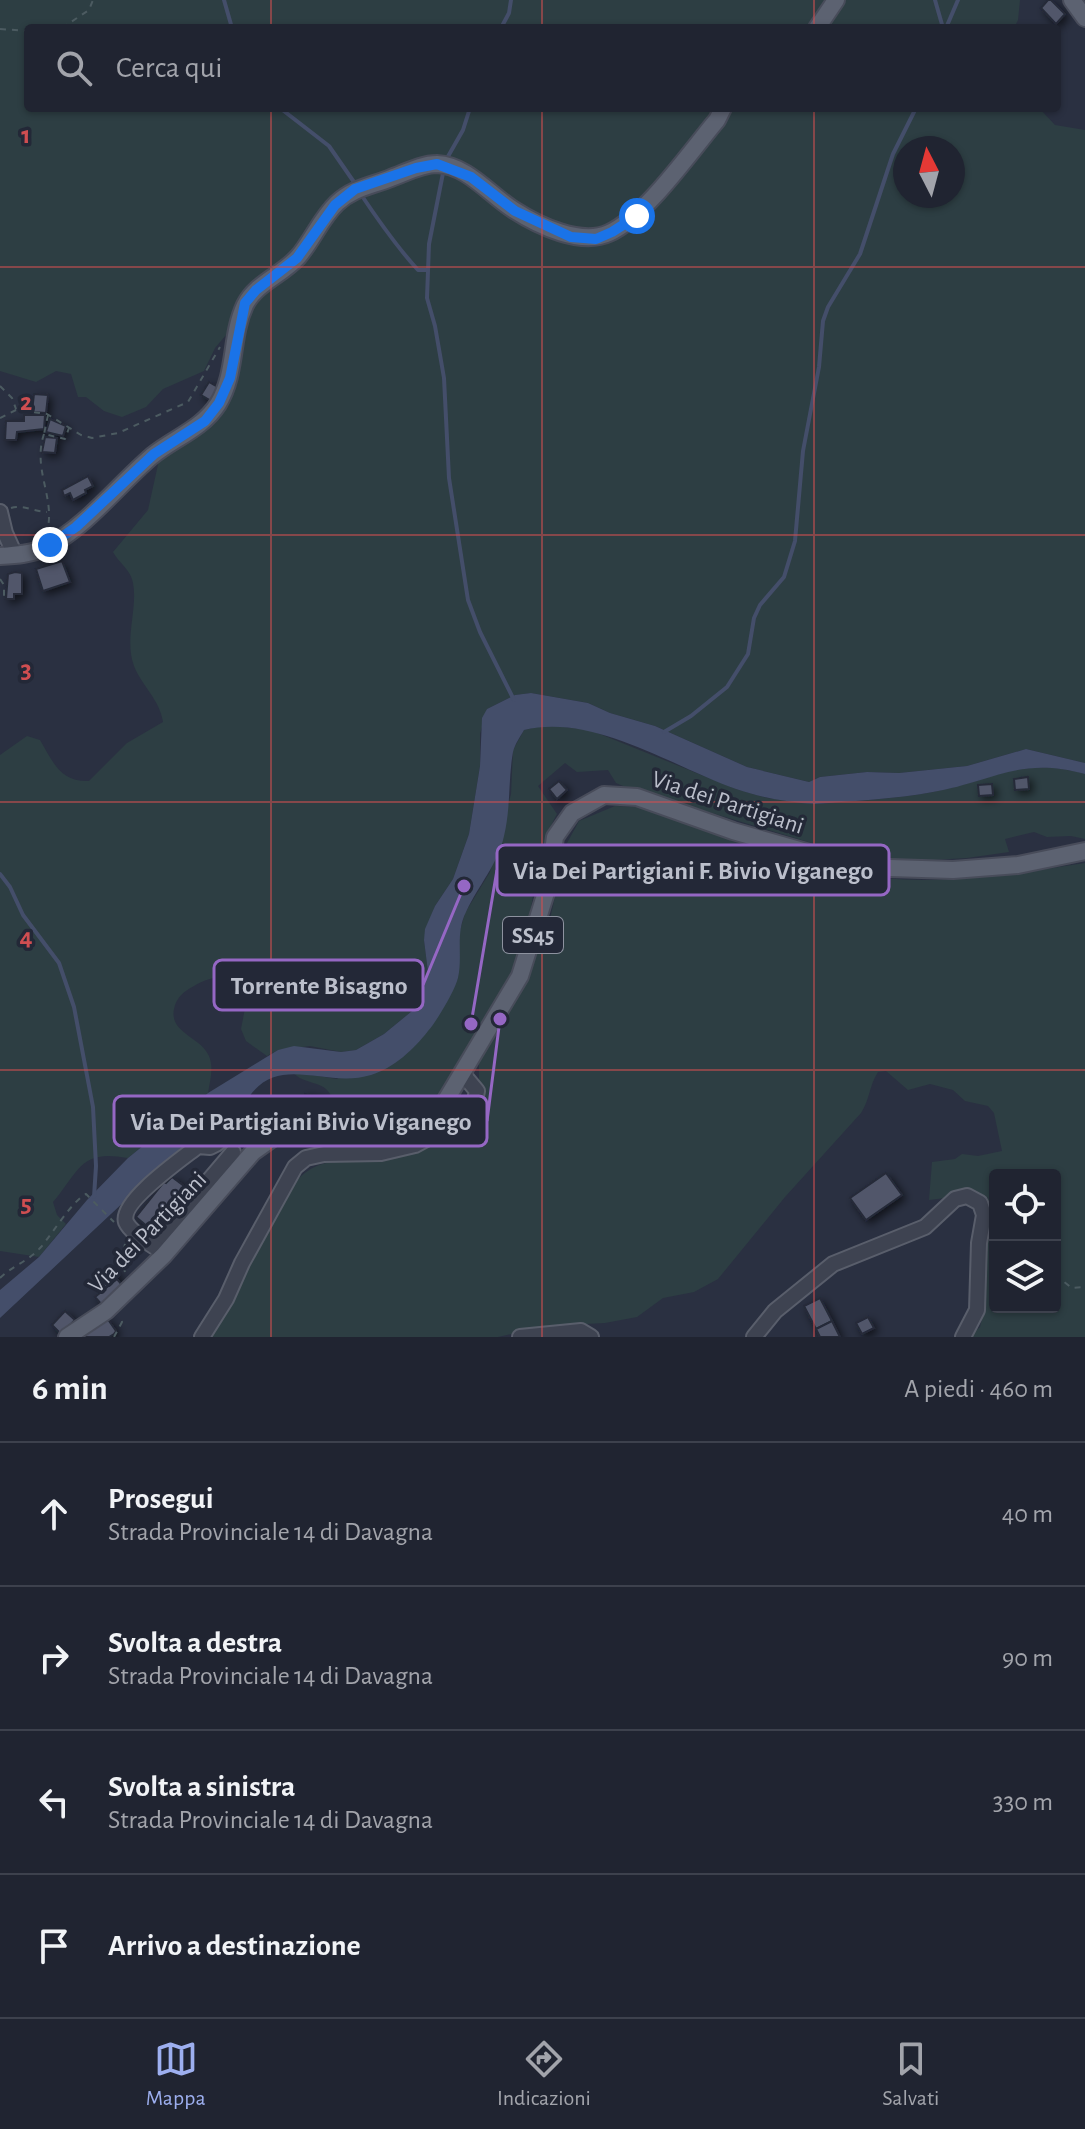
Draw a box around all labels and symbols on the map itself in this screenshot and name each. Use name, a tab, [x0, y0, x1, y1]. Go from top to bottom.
text: 1	[21, 122, 31, 148]
north arrow	[893, 136, 965, 208]
route start	[619, 198, 655, 234]
text: 2	[20, 389, 32, 415]
route end	[32, 527, 68, 563]
text: 3	[20, 657, 32, 683]
street label: Via dei Partigiani	[649, 767, 807, 839]
callout: Via Dei Partigiani F. Bivio Viganego	[497, 845, 889, 895]
text: Via Dei Partigiani F. Bivio Viganego	[513, 858, 873, 884]
road number: SS45	[503, 917, 563, 953]
text: 4	[19, 924, 33, 950]
callout: Torrente Bisagno	[214, 960, 423, 1010]
text: Torrente Bisagno	[231, 973, 408, 999]
callout: Via Dei Partigiani Bivio Viganego	[114, 1096, 487, 1146]
text: Via Dei Partigiani Bivio Viganego	[130, 1109, 472, 1135]
street label: Via dei Partigiani	[84, 1167, 211, 1298]
text: 5	[20, 1191, 32, 1217]

